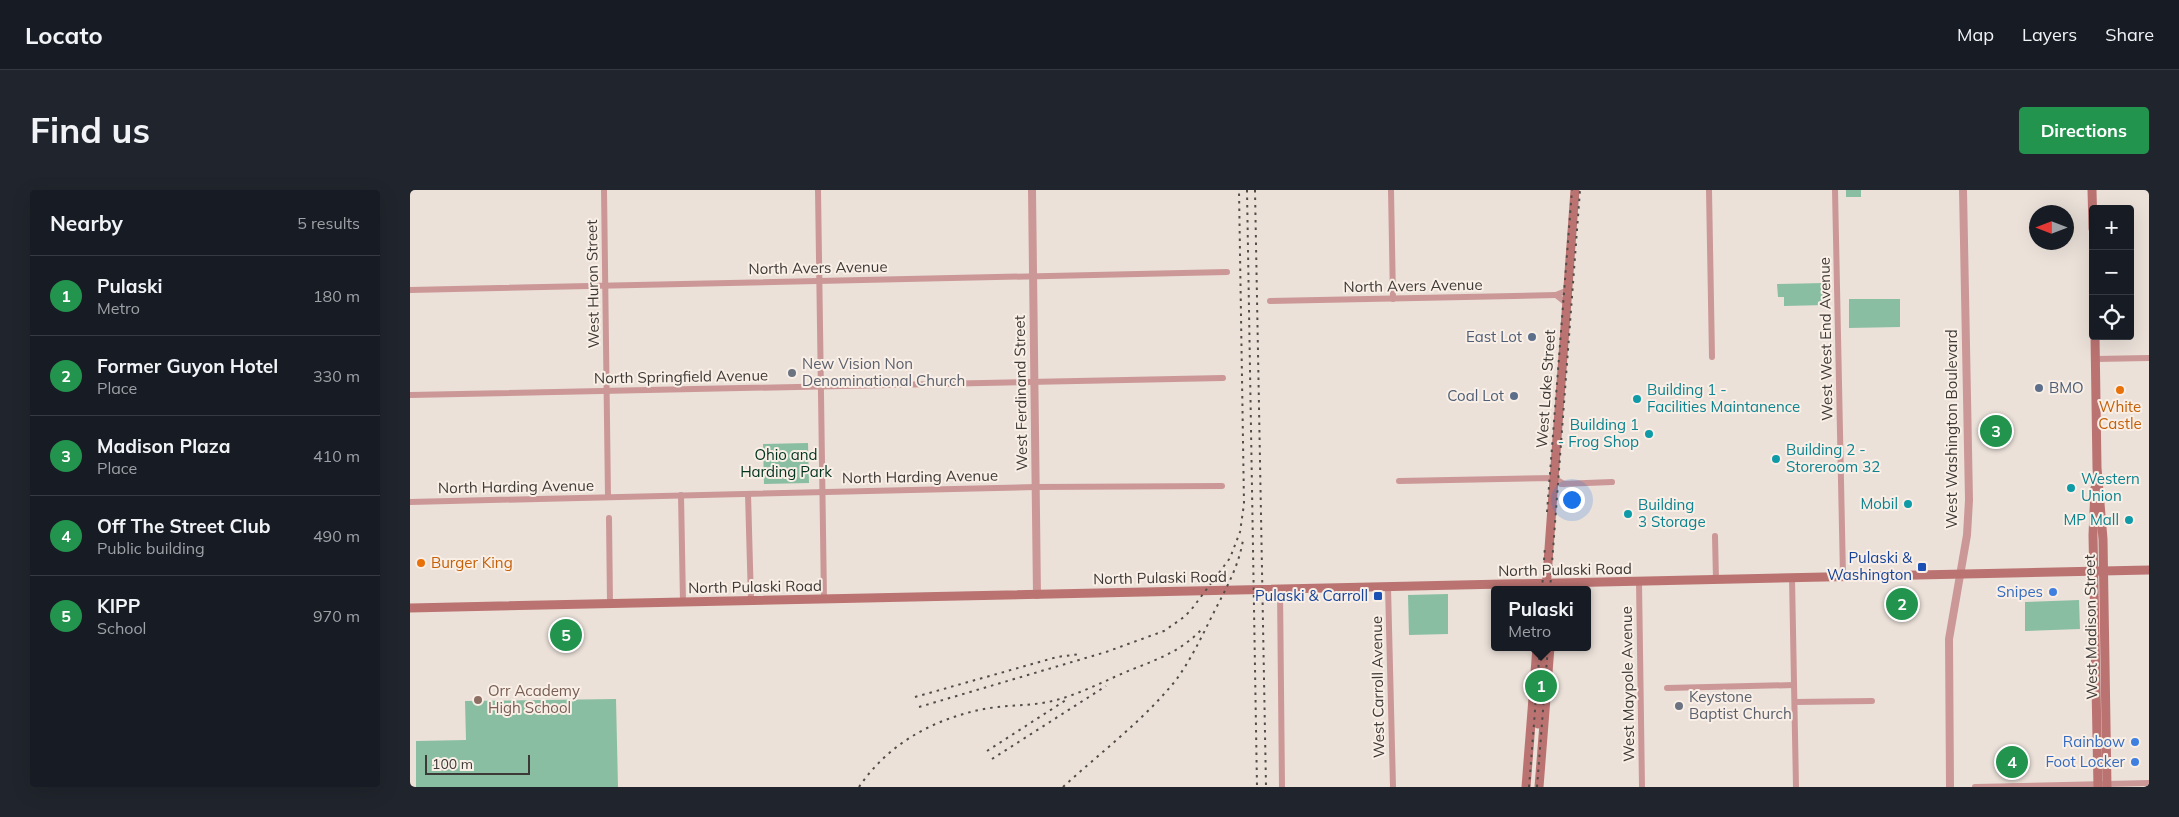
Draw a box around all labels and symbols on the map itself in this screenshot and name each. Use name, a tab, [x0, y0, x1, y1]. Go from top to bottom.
north arrow	[2029, 205, 2074, 250]
street label: West Huron Street	[582, 219, 603, 349]
street label: North Avers Avenue	[748, 257, 888, 278]
street label: West West End Avenue	[1815, 257, 1836, 421]
street label: North Avers Avenue	[1343, 275, 1483, 296]
street label: West Ferdinand Street	[1010, 315, 1031, 471]
place label: East Lot	[1466, 327, 1522, 346]
street label: West Lake Street	[1532, 329, 1559, 449]
street label: West Washington Boulevard	[1942, 329, 1961, 529]
marker: East Lot	[1526, 331, 1538, 343]
place label: New Vision Non Denominational Church	[802, 354, 965, 390]
street label: North Springfield Avenue	[594, 365, 768, 388]
marker: New Vision Non Denominational Church	[786, 367, 798, 379]
place label: BMO	[2049, 378, 2084, 397]
place label: Building 1 - Facilities Maintanence	[1647, 380, 1800, 416]
marker: BMO	[2033, 382, 2045, 394]
marker: White Castle	[2114, 384, 2126, 396]
place label: Coal Lot	[1447, 386, 1504, 405]
marker: Coal Lot	[1508, 390, 1520, 402]
marker: Building 1 - Facilities Maintanence	[1631, 393, 1643, 405]
place label: White Castle	[2098, 397, 2142, 433]
pin: 3	[1980, 412, 2012, 450]
place label: Building 1 - Frog Shop	[1558, 415, 1639, 451]
marker: Building 1 - Frog Shop	[1643, 428, 1655, 440]
place label: Building 2 - Storeroom 32	[1786, 440, 1880, 476]
park label: Ohio and Harding Park	[740, 445, 832, 481]
marker: Building 2 - Storeroom 32	[1770, 453, 1782, 465]
street label: North Harding Avenue	[842, 466, 998, 487]
place label: Western Union	[2081, 469, 2140, 505]
street label: North Harding Avenue	[438, 476, 594, 497]
marker: Western Union	[2065, 482, 2077, 494]
your location	[1559, 487, 1585, 513]
place label: Mobil	[1860, 494, 1898, 513]
place label: Building 3 Storage	[1638, 495, 1706, 531]
marker: Mobil	[1902, 498, 1914, 510]
marker: Building 3 Storage	[1622, 508, 1634, 520]
place label: MP Mall	[2063, 510, 2119, 529]
marker: MP Mall	[2123, 514, 2135, 526]
place label: Pulaski & Washington	[1827, 548, 1913, 584]
place label: Burger King	[431, 553, 513, 572]
street label: West Madison Street	[2080, 554, 2101, 700]
marker: Burger King	[415, 557, 427, 569]
street label: North Pulaski Road	[1498, 559, 1632, 580]
marker: Pulaski & Washington	[1916, 561, 1928, 573]
street label: North Pulaski Road	[1093, 567, 1227, 588]
street label: North Pulaski Road	[688, 576, 822, 597]
place label: Snipes	[1997, 582, 2043, 601]
pin: 2	[1886, 585, 1918, 623]
place label: Pulaski & Carroll	[1255, 586, 1368, 605]
marker: Snipes	[2047, 586, 2059, 598]
marker: Pulaski & Carroll	[1372, 590, 1384, 602]
street label: West Maypole Avenue	[1617, 606, 1638, 762]
pin: 5	[550, 616, 582, 654]
street label: West Carroll Avenue	[1367, 616, 1388, 758]
pin: 1	[1525, 667, 1557, 705]
place label: Orr Academy High School	[488, 681, 580, 717]
place label: Keystone Baptist Church	[1689, 687, 1792, 723]
marker: Orr Academy High School	[472, 694, 484, 706]
marker: Keystone Baptist Church	[1673, 700, 1685, 712]
place label: Rainbow	[2063, 732, 2125, 751]
marker: Rainbow	[2129, 736, 2141, 748]
pin: 4	[1996, 743, 2028, 781]
scale bar	[425, 752, 530, 775]
place label: Foot Locker	[2045, 752, 2126, 771]
marker: Foot Locker	[2129, 756, 2141, 768]

